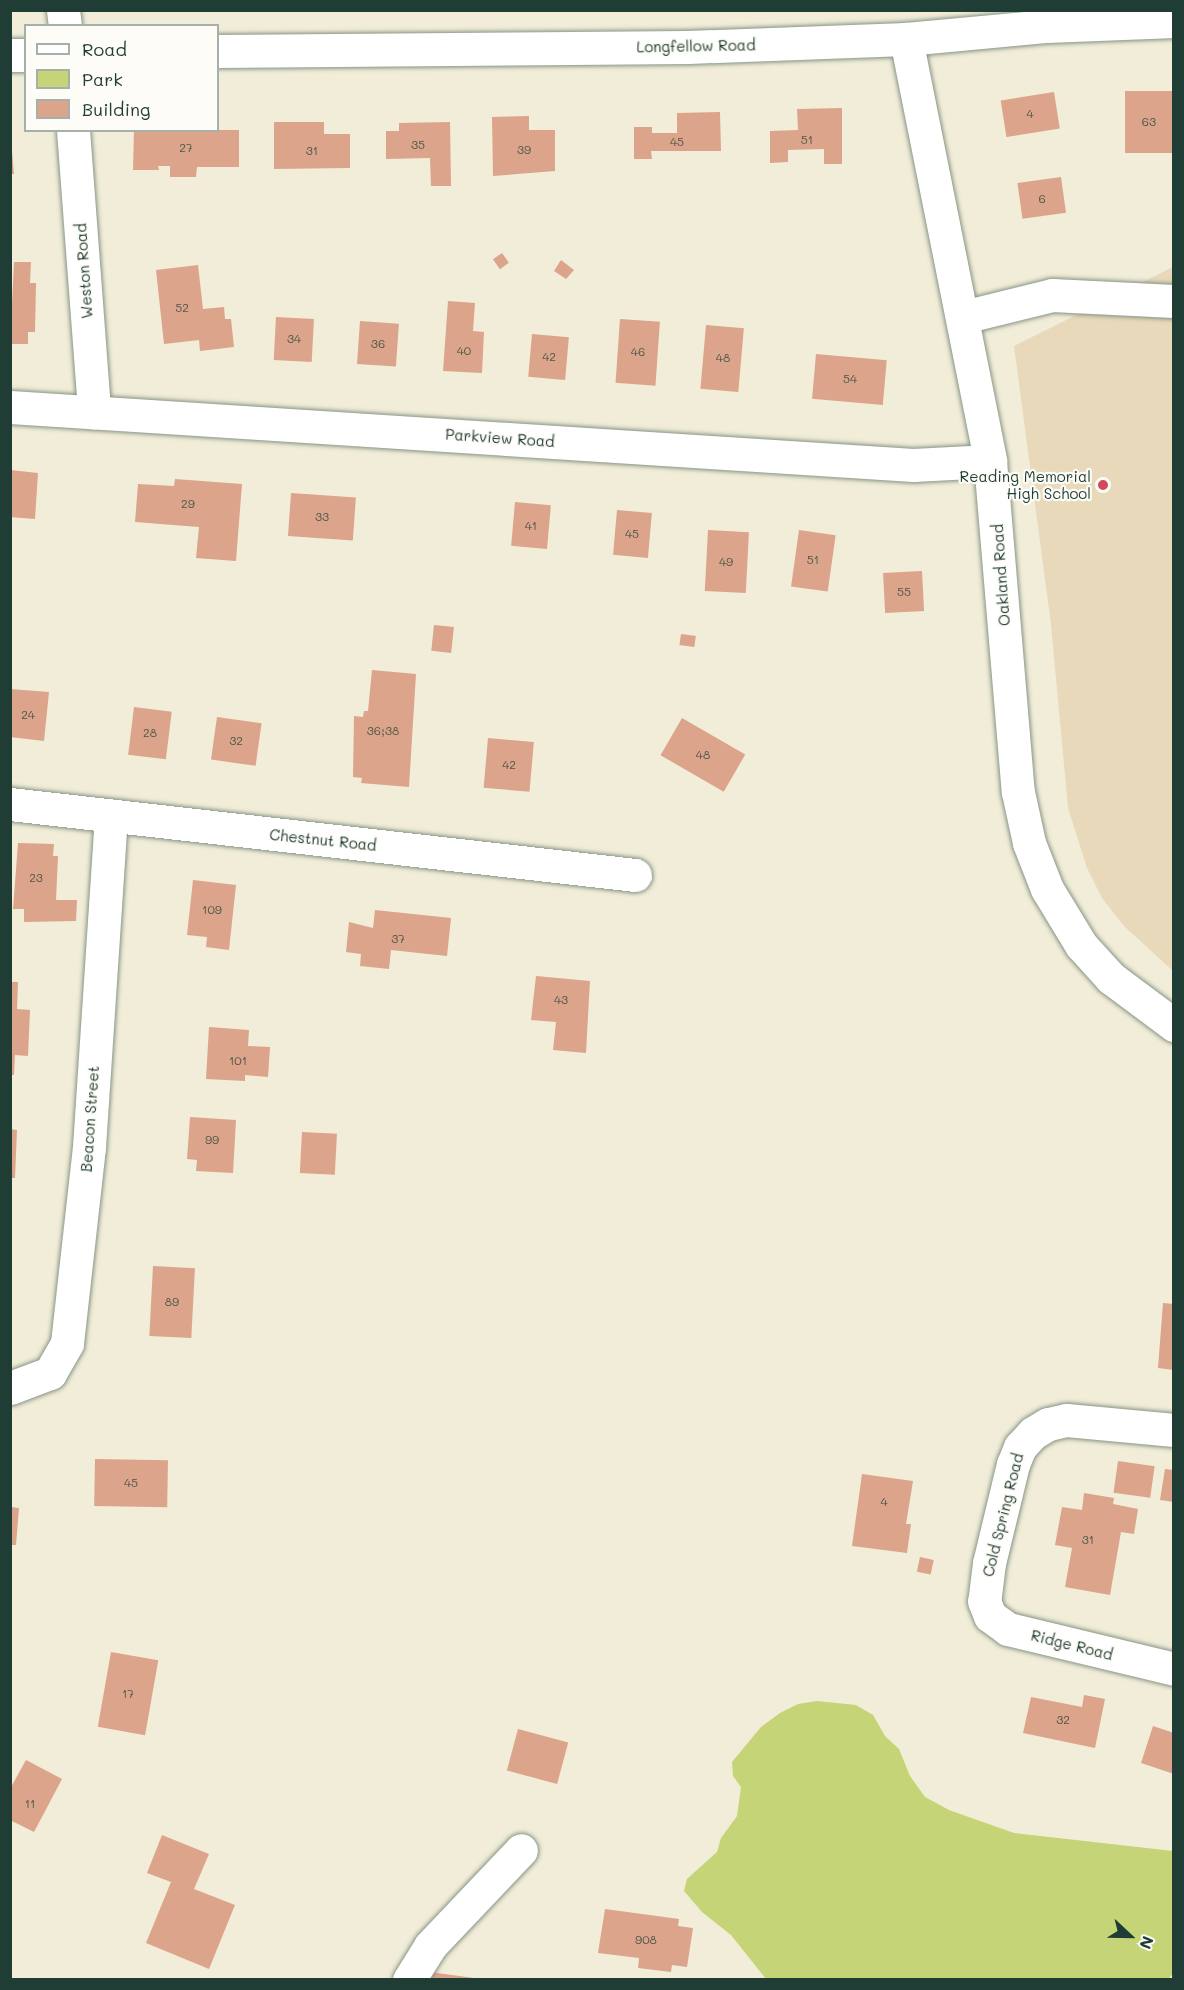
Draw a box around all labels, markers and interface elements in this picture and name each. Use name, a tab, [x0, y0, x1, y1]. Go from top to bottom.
legend	[24, 24, 219, 132]
street label: Longfellow Road	[636, 36, 756, 56]
text: Road	[82, 37, 127, 61]
text: Park	[82, 67, 123, 91]
text: Building	[82, 97, 150, 121]
house number: 4	[1026, 107, 1034, 121]
house number: 63	[1142, 115, 1156, 129]
house number: 51	[801, 133, 813, 147]
house number: 45	[670, 135, 684, 149]
house number: 35	[411, 138, 425, 152]
house number: 27	[179, 141, 193, 155]
house number: 39	[517, 143, 531, 157]
house number: 31	[306, 144, 318, 158]
house number: 6	[1038, 192, 1046, 206]
street label: Weston Road	[72, 223, 96, 319]
house number: 52	[175, 301, 189, 315]
house number: 34	[287, 332, 301, 346]
house number: 36	[371, 337, 385, 351]
house number: 40	[457, 344, 471, 358]
house number: 46	[631, 345, 645, 359]
house number: 42	[542, 350, 556, 364]
house number: 48	[716, 351, 730, 365]
house number: 54	[843, 372, 857, 386]
street label: Parkview Road	[445, 425, 555, 451]
place label: Reading Memorial High School	[960, 467, 1091, 502]
marker: Reading Memorial High School	[1096, 478, 1110, 492]
house number: 29	[181, 497, 195, 511]
house number: 33	[315, 510, 329, 524]
house number: 41	[525, 519, 537, 533]
street label: Oakland Road	[988, 523, 1014, 627]
house number: 45	[625, 527, 639, 541]
house number: 51	[807, 553, 819, 567]
house number: 49	[719, 555, 733, 569]
house number: 55	[897, 585, 911, 599]
house number: 24	[21, 708, 35, 722]
house number: 36;38	[367, 724, 399, 738]
house number: 28	[143, 726, 157, 740]
house number: 32	[229, 734, 243, 748]
house number: 48	[696, 748, 710, 762]
house number: 42	[502, 758, 516, 772]
street label: Chestnut Road	[269, 825, 377, 855]
house number: 23	[29, 871, 43, 885]
house number: 109	[202, 903, 222, 917]
house number: 37	[391, 932, 405, 946]
house number: 43	[554, 993, 568, 1007]
house number: 101	[229, 1054, 247, 1068]
street label: Beacon Street	[77, 1065, 103, 1173]
house number: 99	[205, 1133, 219, 1147]
house number: 89	[165, 1295, 179, 1309]
street label: Cold Spring Road	[979, 1451, 1027, 1579]
house number: 45	[124, 1476, 138, 1490]
house number: 4	[880, 1495, 888, 1509]
house number: 31	[1082, 1533, 1094, 1547]
street label: Ridge Road	[1029, 1626, 1115, 1664]
house number: 17	[122, 1687, 134, 1701]
house number: 32	[1056, 1713, 1070, 1727]
house number: 11	[25, 1797, 35, 1811]
north arrow	[1100, 1906, 1160, 1966]
house number: 908	[635, 1933, 657, 1947]
text: N	[1135, 1933, 1159, 1952]

